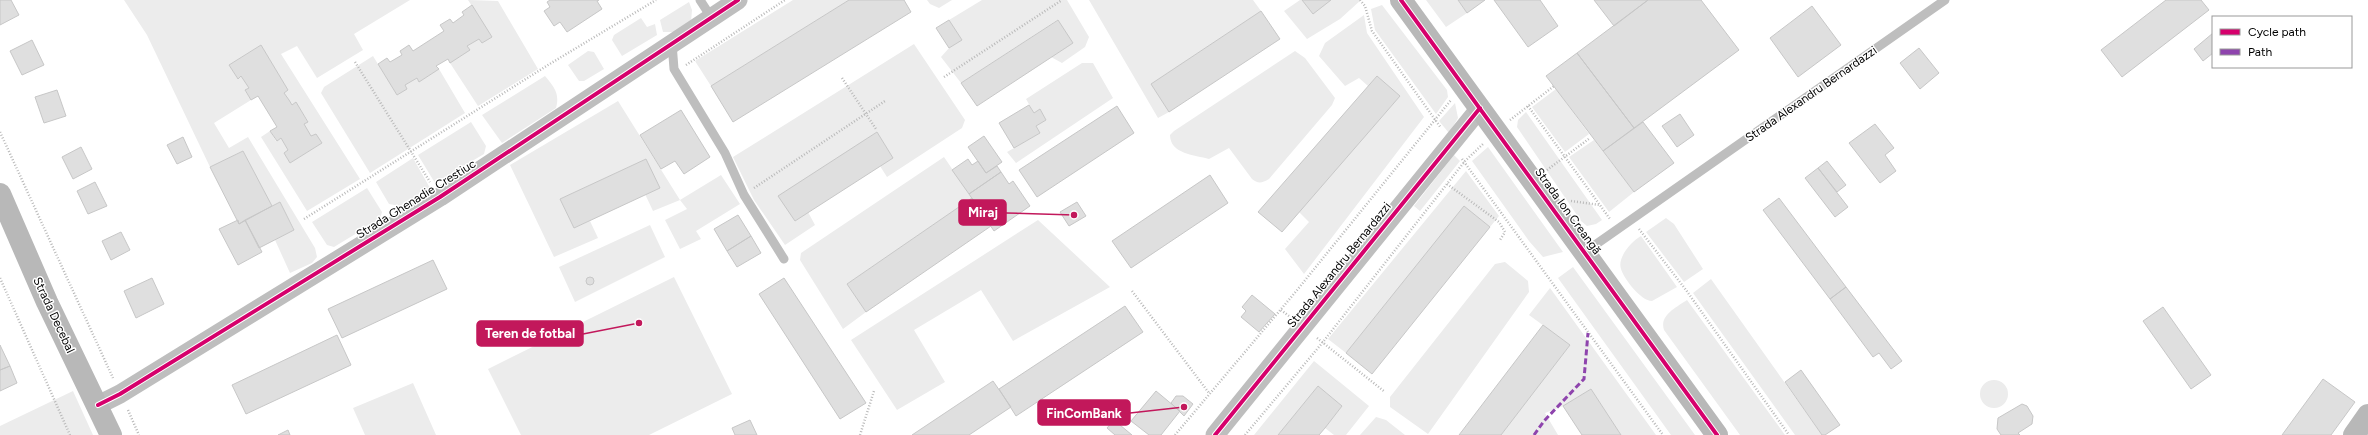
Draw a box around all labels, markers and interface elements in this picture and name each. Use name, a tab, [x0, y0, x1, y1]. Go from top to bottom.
legend	[2212, 16, 2352, 68]
text: Cycle path	[2248, 25, 2306, 39]
street label: Strada Alexandru Bernardazzi	[1743, 43, 1879, 145]
text: Path	[2248, 45, 2272, 59]
street label: Strada Ghenadie Crestiuc	[354, 156, 479, 242]
street label: Strada Ion Creangă	[1532, 165, 1604, 257]
callout: Miraj	[959, 200, 1006, 225]
street label: Strada Alexandru Bernardazzi	[1284, 200, 1394, 330]
text: Miraj	[968, 205, 998, 220]
street label: Strada Decebal	[30, 275, 78, 355]
callout: Teren de fotbal	[477, 321, 583, 346]
text: Teren de fotbal	[485, 326, 575, 341]
callout: FinComBank	[1038, 400, 1130, 425]
text: FinComBank	[1046, 406, 1122, 421]

